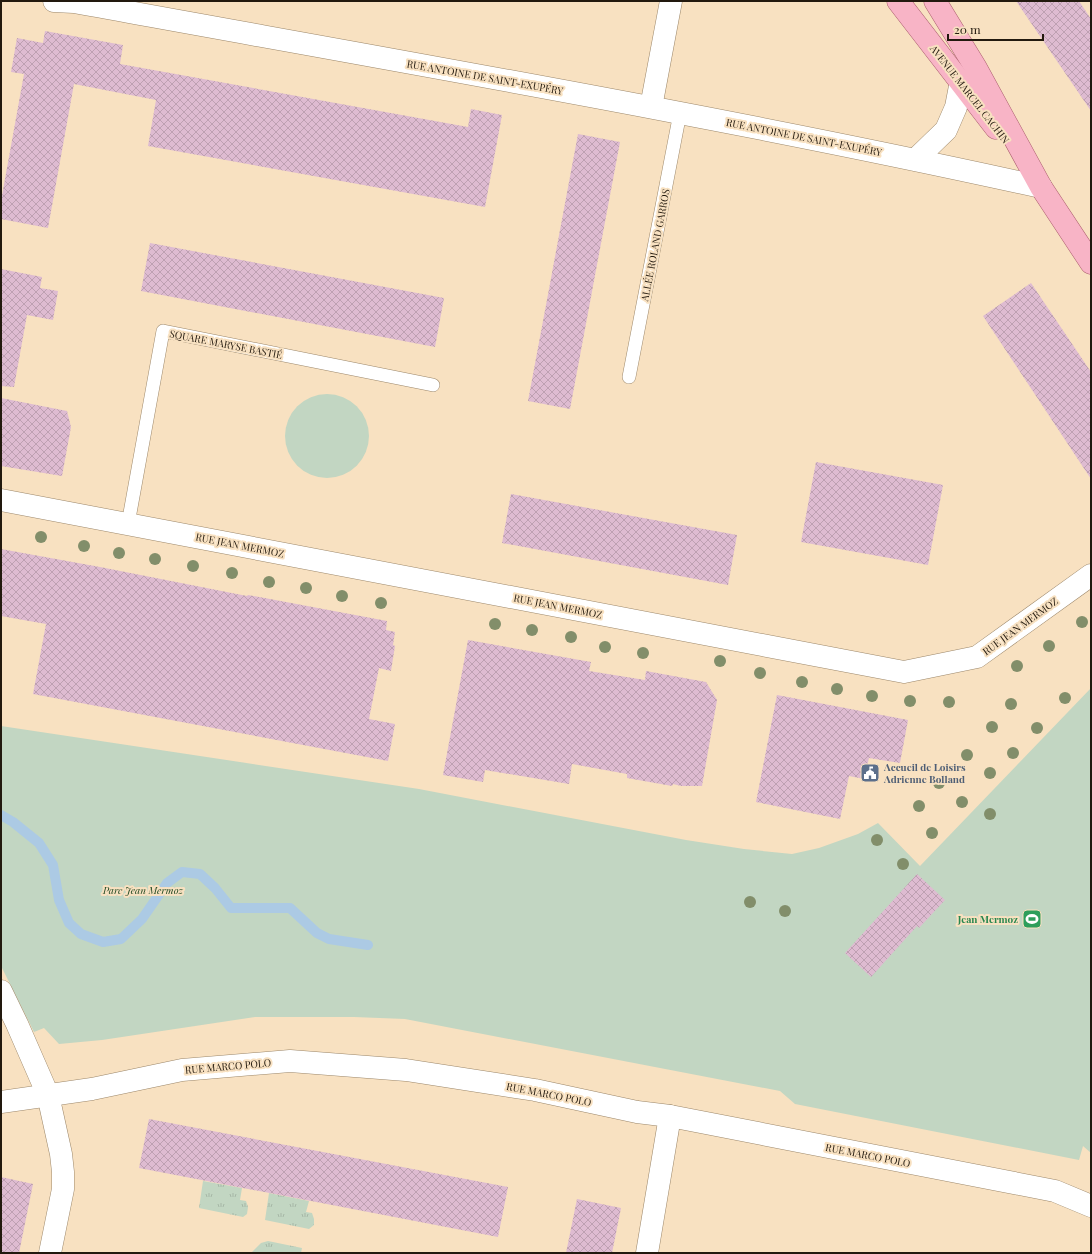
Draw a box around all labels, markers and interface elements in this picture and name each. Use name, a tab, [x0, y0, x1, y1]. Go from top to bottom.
scale bar	[948, 16, 1043, 42]
text: 20 m	[954, 21, 981, 37]
street label: AVENUE MARCEL CACHIN	[927, 41, 1013, 146]
street label: RUE ANTOINE DE SAINT-EXUPÉRY	[406, 56, 564, 98]
street label: RUE ANTOINE DE SAINT-EXUPÉRY	[725, 115, 883, 159]
street label: ALLÉE ROLAND GARROS	[637, 188, 673, 303]
street label: SQUARE MARYSE BASTIÉ	[168, 326, 284, 362]
street label: RUE JEAN MERMOZ	[194, 530, 286, 560]
street label: RUE JEAN MERMOZ	[512, 591, 604, 621]
street label: RUE JEAN MERMOZ	[979, 594, 1061, 658]
place label: Accueil de Loisirs Adrienne Bolland	[883, 760, 966, 786]
public building icon: Accueil de Loisirs Adrienne Bolland	[859, 762, 881, 784]
park label: Parc Jean Mermoz	[102, 883, 184, 897]
sports icon: Jean Mermoz	[1021, 908, 1043, 930]
place label: Jean Mermoz	[957, 912, 1018, 926]
street label: RUE MARCO POLO	[184, 1055, 272, 1077]
street label: RUE MARCO POLO	[505, 1079, 593, 1109]
street label: RUE MARCO POLO	[824, 1140, 912, 1170]

